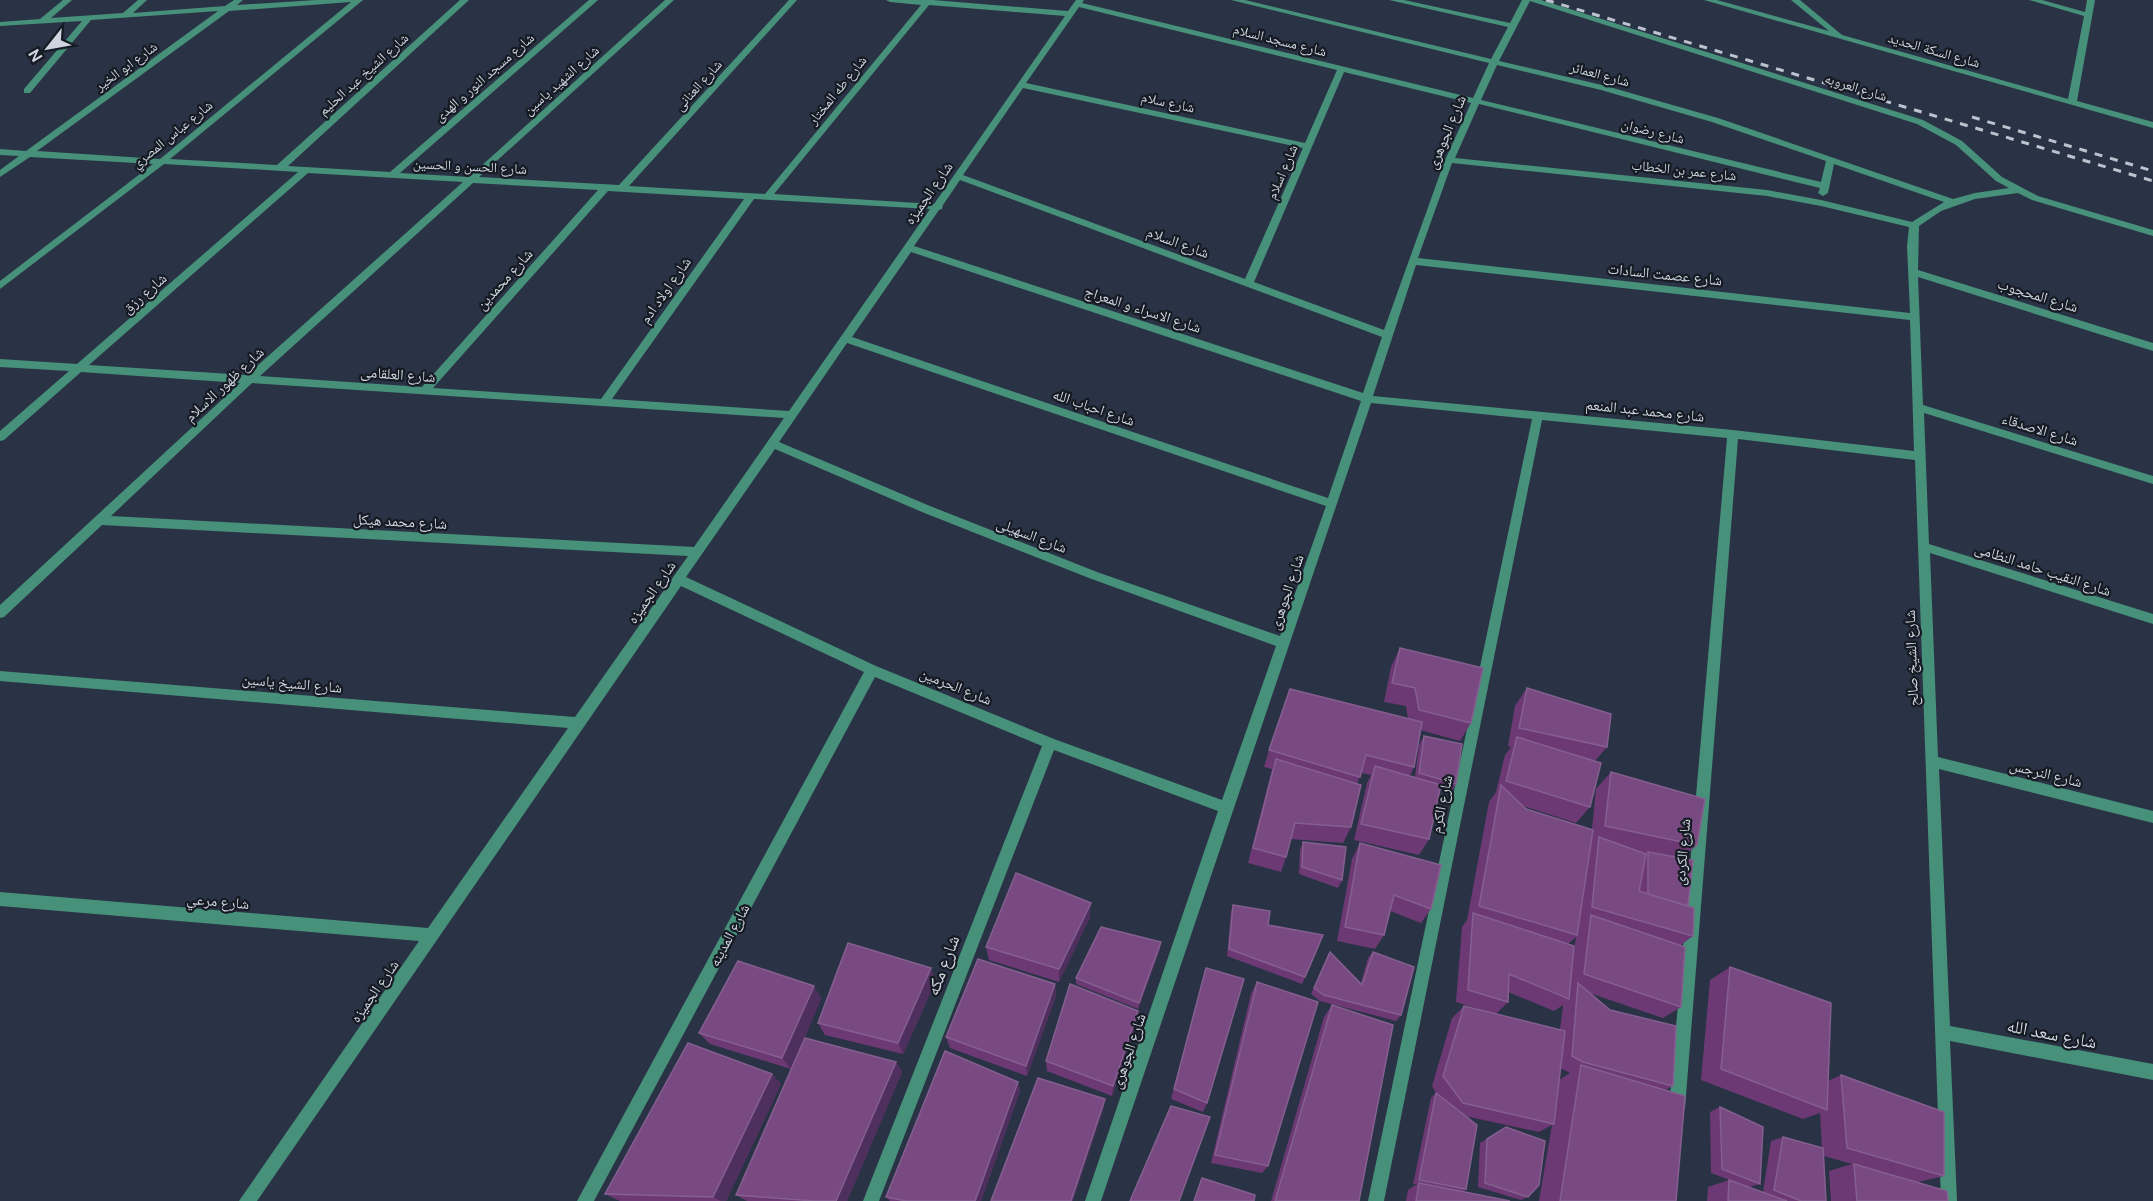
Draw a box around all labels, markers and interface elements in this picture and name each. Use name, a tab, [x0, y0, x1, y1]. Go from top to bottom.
north arrow	[18, 18, 78, 78]
street label: شارع مسجد السلام	[1231, 21, 1328, 61]
street label: شارع الشيخ عبد الحليم	[315, 29, 413, 120]
street label: شارع مسجد النور و الهدى	[431, 29, 538, 126]
street label: شارع السكة الحديد	[1886, 29, 1982, 73]
street label: شارع ابو الخير	[91, 38, 161, 96]
street label: شارع الشهيد ياسين	[520, 42, 604, 120]
text: N	[24, 46, 46, 65]
street label: شارع طه المختار	[804, 52, 871, 130]
street label: شارع العنانى	[671, 56, 727, 115]
street label: شارع العمائر	[1567, 58, 1631, 92]
street label: شارع العروبه	[1822, 70, 1889, 106]
street label: شارع سلام	[1139, 89, 1196, 117]
street label: شارع الجوهرى	[1423, 92, 1471, 172]
street label: شارع عباس المصري	[128, 97, 218, 174]
street label: شارع رضوان	[1619, 115, 1686, 148]
street label: شارع اسلام	[1263, 142, 1302, 202]
street label: شارع الحسن و الحسين	[413, 155, 527, 179]
street label: شارع عمر بن الخطاب	[1630, 157, 1737, 185]
street label: شارع الجميزه	[900, 158, 957, 229]
street label: شارع السلام	[1144, 223, 1212, 263]
street label: شارع محمدين	[472, 245, 537, 314]
street label: شارع اولاد ادم	[636, 253, 696, 328]
street label: شارع عصمت السادات	[1607, 260, 1723, 290]
street label: شارع رزق	[118, 269, 171, 318]
street label: شارع المحجوب	[1995, 275, 2081, 317]
street label: شارع الاسراء و المعراج	[1082, 282, 1204, 338]
street label: شارع ظهور الاسلام	[181, 343, 268, 426]
street label: شارع العلقامى	[360, 363, 436, 387]
street label: شارع احباب الله	[1050, 385, 1137, 431]
street label: شارع محمد عبد المنعم	[1584, 395, 1705, 427]
street label: شارع الاصدقاء	[1999, 409, 2080, 451]
street label: شارع محمد هيكل	[352, 510, 448, 534]
street label: شارع السهيلى	[994, 514, 1070, 558]
street label: شارع النقيب حامد النظامى	[1972, 539, 2113, 601]
street label: شارع الجوهرى	[1265, 552, 1309, 633]
street label: شارع الجميزه	[623, 557, 680, 628]
street label: شارع الشيخ صالح	[1901, 609, 1923, 706]
street label: شارع الحرمين	[917, 664, 994, 710]
street label: شارع الشيخ ياسين	[241, 670, 343, 698]
street label: شارع النرجس	[2008, 756, 2084, 792]
street label: شارع الكرم	[1427, 773, 1457, 835]
street label: شارع الكردى	[1671, 818, 1695, 886]
street label: شارع مرعي	[186, 890, 250, 916]
street label: شارع المدينه	[705, 901, 754, 970]
street label: شارع مكه	[921, 932, 964, 999]
street label: شارع الجميزه	[346, 956, 403, 1027]
street label: شارع الجوهرى	[1107, 1011, 1151, 1092]
street label: شارع سعد الله	[2005, 1015, 2099, 1053]

